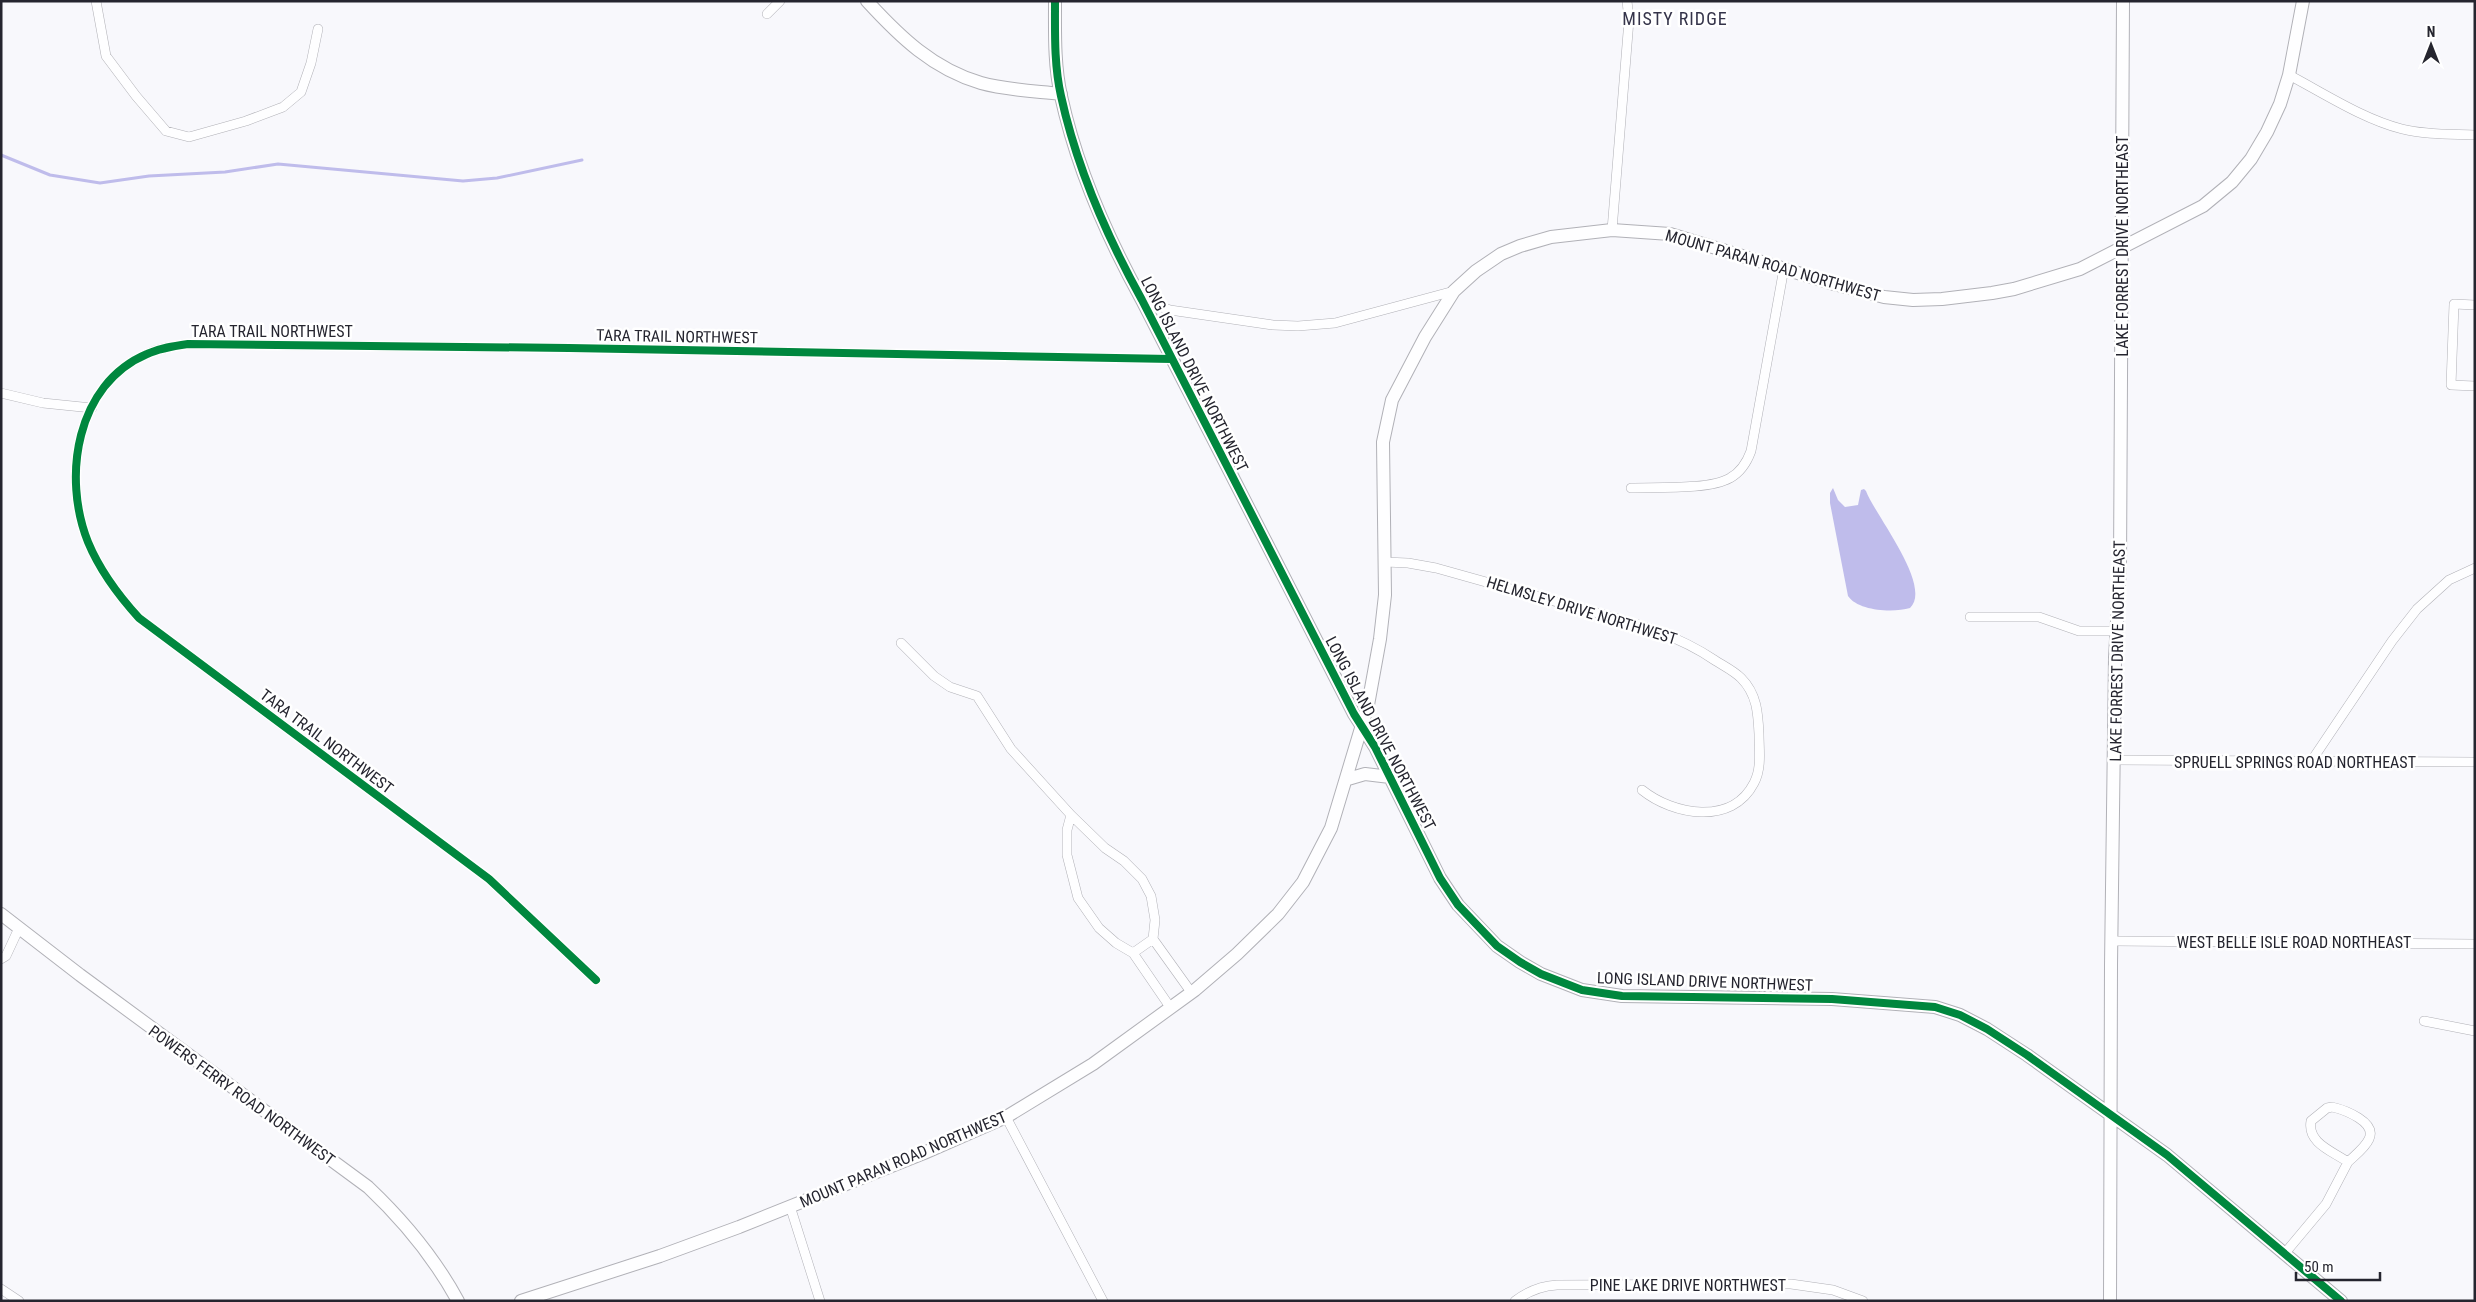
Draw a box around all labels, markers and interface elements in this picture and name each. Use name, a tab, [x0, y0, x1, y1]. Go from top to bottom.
district label: MISTY RIDGE	[1622, 8, 1728, 29]
north arrow	[2406, 20, 2456, 70]
text: N	[2427, 24, 2435, 40]
street label: LAKE FORREST DRIVE NORTHEAST	[2113, 135, 2132, 357]
street label: MOUNT PARAN ROAD NORTHWEST	[1663, 226, 1883, 305]
street label: LONG ISLAND DRIVE NORTHWEST	[1137, 274, 1252, 475]
street label: TARA TRAIL NORTHWEST	[191, 322, 353, 341]
street label: TARA TRAIL NORTHWEST	[596, 326, 758, 347]
street label: LAKE FORREST DRIVE NORTHEAST	[2106, 540, 2129, 762]
street label: HELMSLEY DRIVE NORTHWEST	[1484, 572, 1679, 649]
street label: LONG ISLAND DRIVE NORTHWEST	[1321, 633, 1440, 833]
street label: TARA TRAIL NORTHWEST	[256, 685, 397, 798]
street label: SPRUELL SPRINGS ROAD NORTHEAST	[2174, 753, 2416, 772]
street label: WEST BELLE ISLE ROAD NORTHEAST	[2177, 933, 2411, 952]
street label: LONG ISLAND DRIVE NORTHWEST	[1597, 968, 1813, 995]
street label: POWERS FERRY ROAD NORTHWEST	[145, 1021, 339, 1169]
street label: MOUNT PARAN ROAD NORTHWEST	[797, 1107, 1009, 1212]
scale bar	[2296, 1250, 2380, 1282]
text: 50 m	[2304, 1258, 2334, 1276]
street label: PINE LAKE DRIVE NORTHWEST	[1590, 1276, 1786, 1295]

